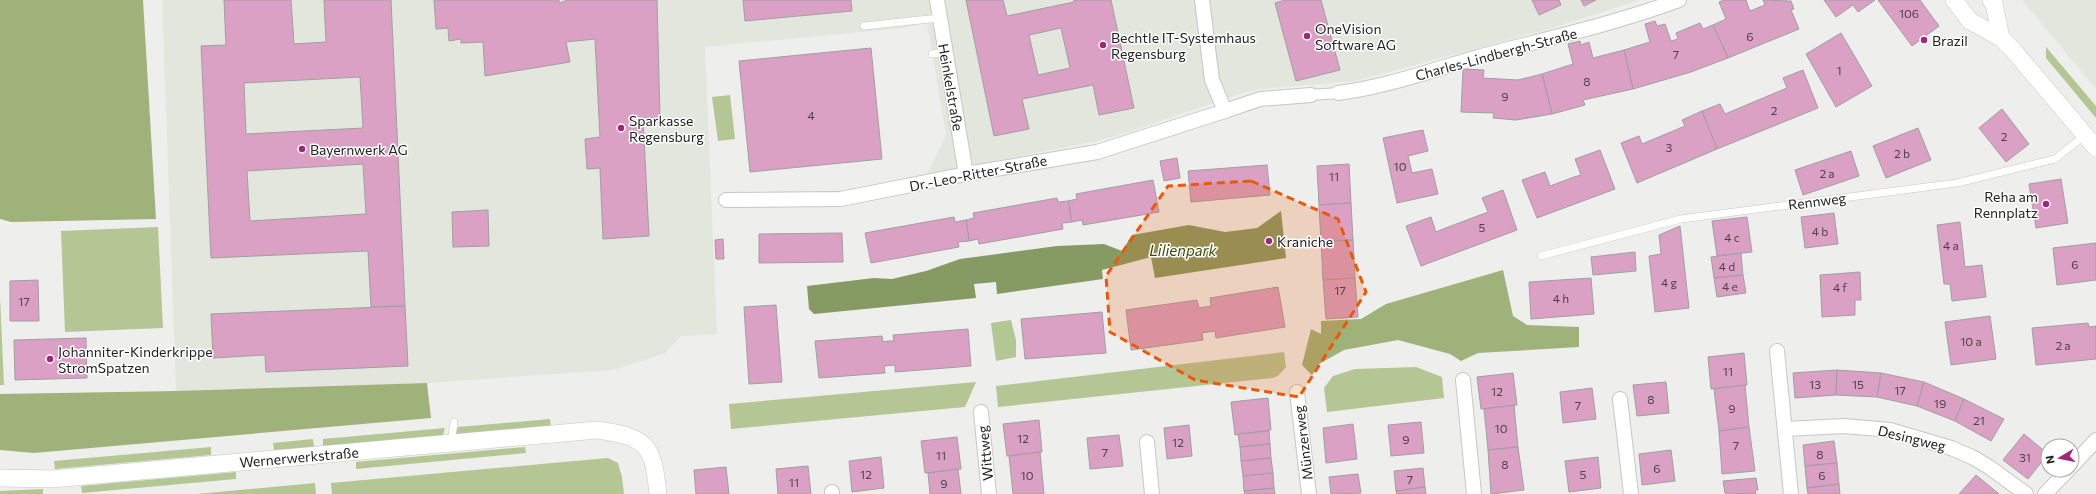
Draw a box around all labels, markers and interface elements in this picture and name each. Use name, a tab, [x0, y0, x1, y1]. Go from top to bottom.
house number: 106	[1899, 6, 1919, 20]
place label: OneVision Software AG	[1315, 20, 1396, 53]
street label: Charles-Lindbergh-Straße	[1413, 24, 1579, 84]
place label: Bechtle IT-Systemhaus Regensburg	[1111, 29, 1256, 62]
house number: 6	[1746, 29, 1754, 43]
marker: OneVision Software AG	[1302, 31, 1312, 41]
place label: Brazil	[1932, 32, 1968, 49]
marker: Brazil	[1919, 35, 1929, 45]
marker: Bechtle IT-Systemhaus Regensburg	[1098, 40, 1108, 50]
street label: Heinkelstraße	[935, 42, 967, 132]
house number: 7	[1673, 47, 1679, 61]
house number: 1	[1836, 63, 1842, 77]
house number: 8	[1583, 74, 1591, 88]
house number: 9	[1501, 89, 1509, 103]
house number: 2	[1771, 103, 1778, 117]
house number: 4	[807, 108, 815, 122]
place label: Sparkasse Regensburg	[629, 112, 704, 145]
marker: Sparkasse Regensburg	[616, 123, 626, 133]
house number: 2	[2001, 129, 2008, 143]
house number: 3	[1666, 140, 1673, 154]
place label: Bayernwerk AG	[310, 141, 408, 158]
marker: Bayernwerk AG	[297, 144, 307, 154]
house number: 2 b	[1894, 146, 1910, 160]
street label: Dr.-Leo-Ritter-Straße	[908, 151, 1048, 195]
house number: 10	[1394, 159, 1407, 173]
house number: 2 a	[1819, 166, 1835, 180]
house number: 11	[1329, 169, 1339, 183]
place label: Reha am Rennplatz	[1974, 188, 2038, 221]
street label: Rennweg	[1787, 189, 1847, 213]
marker: Reha am Rennplatz	[2041, 199, 2051, 209]
house number: 5	[1479, 220, 1486, 234]
house number: 4 b	[1812, 224, 1828, 238]
house number: 4 c	[1724, 230, 1740, 244]
place label: Kraniche	[1277, 233, 1333, 250]
marker: Kraniche	[1264, 236, 1274, 246]
house number: 4 a	[1943, 238, 1959, 252]
water label: Lilienpark	[1149, 241, 1218, 259]
house number: 6	[2071, 257, 2079, 271]
house number: 4 d	[1719, 259, 1735, 273]
house number: 4 g	[1661, 275, 1677, 289]
house number: 4 e	[1722, 279, 1738, 293]
house number: 4 f	[1833, 280, 1847, 294]
house number: 17	[1334, 283, 1346, 297]
house number: 4 h	[1553, 291, 1569, 305]
house number: 17	[18, 294, 30, 308]
house number: 10 a	[1960, 334, 1982, 348]
house number: 2 a	[2055, 338, 2071, 352]
place label: Johanniter-Kinderkrippe StromSpatzen	[58, 343, 213, 376]
marker: Johanniter-Kinderkrippe StromSpatzen	[45, 354, 55, 364]
house number: 11	[1723, 364, 1733, 378]
house number: 13	[1809, 377, 1821, 391]
house number: 15	[1852, 377, 1864, 391]
house number: 17	[1894, 383, 1906, 397]
house number: 12	[1491, 384, 1503, 398]
house number: 8	[1647, 392, 1655, 406]
house number: 19	[1934, 396, 1946, 410]
house number: 7	[1575, 398, 1581, 412]
house number: 9	[1728, 401, 1736, 415]
street label: Münzerweg	[1290, 404, 1316, 481]
house number: 21	[1973, 413, 1985, 427]
house number: 10	[1495, 421, 1508, 435]
street label: Desingweg	[1876, 421, 1948, 455]
street label: Wittweg	[974, 424, 996, 481]
house number: 12	[1017, 431, 1029, 445]
house number: 9	[1402, 432, 1410, 446]
house number: 12	[1172, 435, 1184, 449]
house number: 7	[1733, 438, 1739, 452]
north arrow	[2040, 438, 2080, 478]
street label: Wernerwerkstraße	[239, 443, 359, 471]
house number: 7	[1102, 445, 1108, 459]
house number: 8	[1816, 447, 1824, 461]
house number: 11	[936, 448, 946, 462]
house number: 31	[2019, 450, 2031, 464]
text: N	[2043, 455, 2057, 465]
house number: 8	[1501, 457, 1509, 471]
house number: 6	[1653, 461, 1661, 475]
house number: 12	[860, 467, 872, 481]
house number: 5	[1580, 467, 1587, 481]
house number: 10	[1021, 468, 1034, 482]
house number: 6	[1818, 468, 1826, 482]
house number: 7	[1407, 472, 1413, 486]
house number: 11	[789, 475, 799, 489]
house number: 9	[940, 476, 948, 490]

